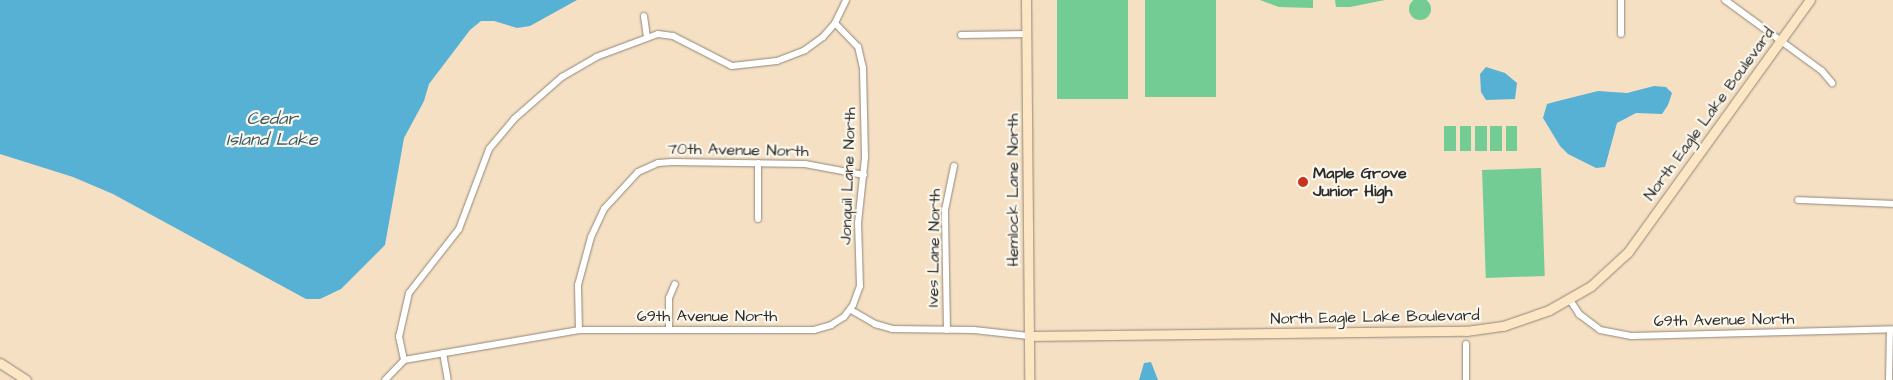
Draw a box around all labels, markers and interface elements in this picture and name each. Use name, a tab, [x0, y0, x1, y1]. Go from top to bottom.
street label: North Eagle Lake Boulevard	[1640, 24, 1778, 204]
street label: Jonquil Lane North	[836, 107, 860, 245]
water label: Cedar Island Lake	[226, 109, 318, 152]
street label: Hemlock Lane North	[1003, 113, 1023, 267]
street label: 70th Avenue North	[667, 139, 809, 161]
place label: Maple Grove Junior High	[1313, 163, 1407, 201]
marker: Maple Grove Junior High	[1297, 176, 1309, 188]
street label: Ives Lane North	[923, 189, 945, 307]
street label: 69th Avenue North	[637, 306, 777, 326]
street label: North Eagle Lake Boulevard	[1270, 306, 1480, 328]
street label: 69th Avenue North	[1654, 309, 1794, 331]

